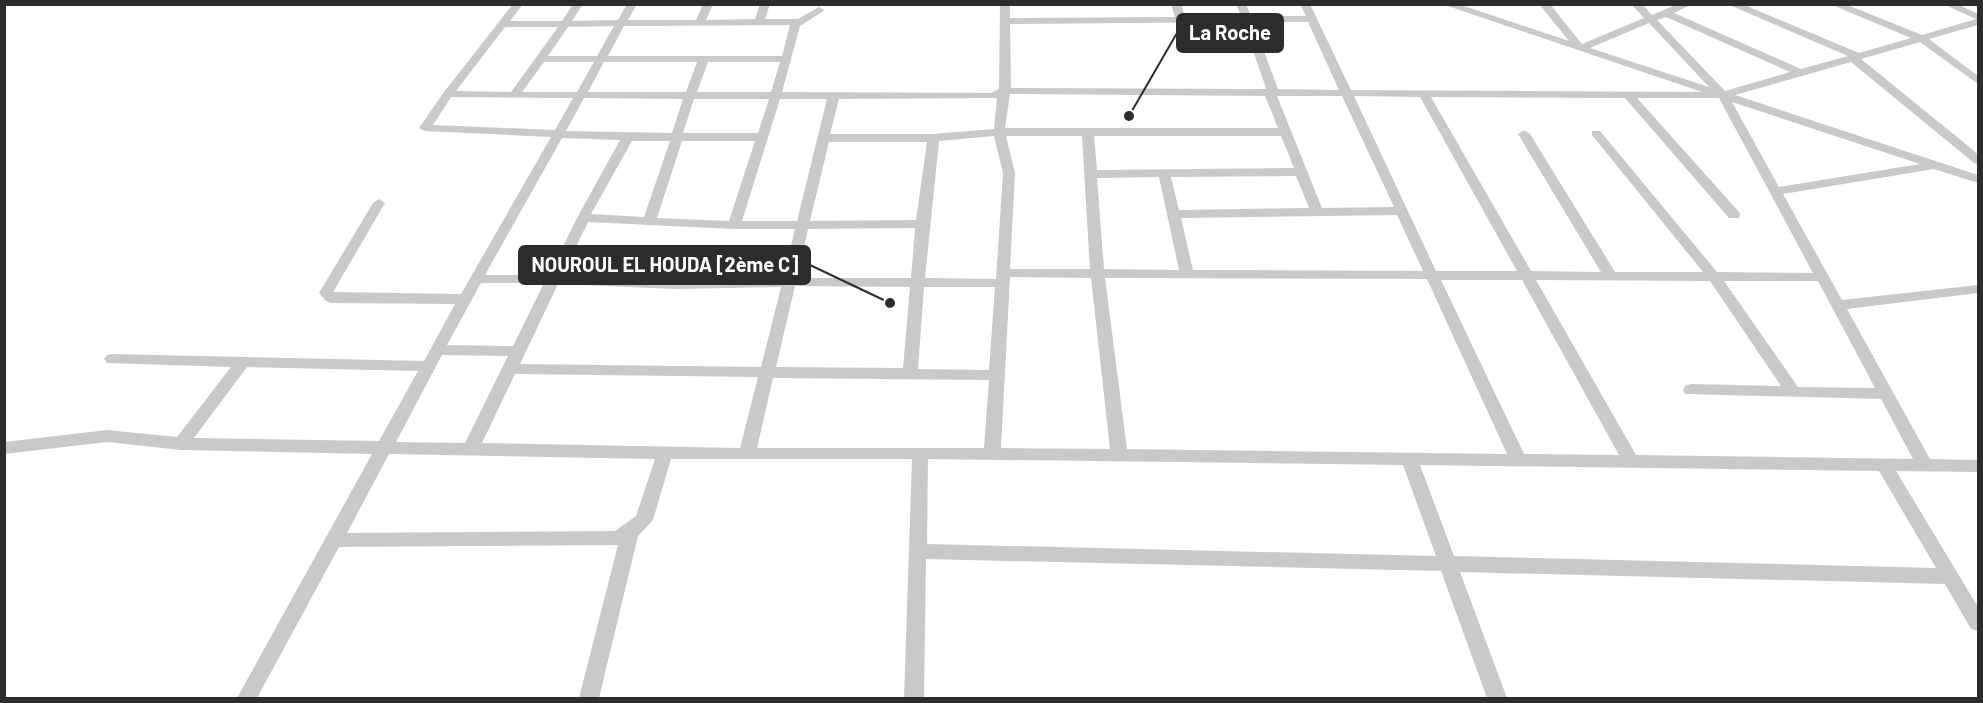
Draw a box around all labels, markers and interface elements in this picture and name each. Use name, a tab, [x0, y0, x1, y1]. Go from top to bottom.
callout: La Roche	[1177, 14, 1283, 52]
text: La Roche	[1189, 20, 1271, 44]
callout: NOUROUL EL HOUDA [2ème C]	[519, 246, 810, 284]
text: NOUROUL EL HOUDA [2ème C]	[531, 252, 799, 276]

